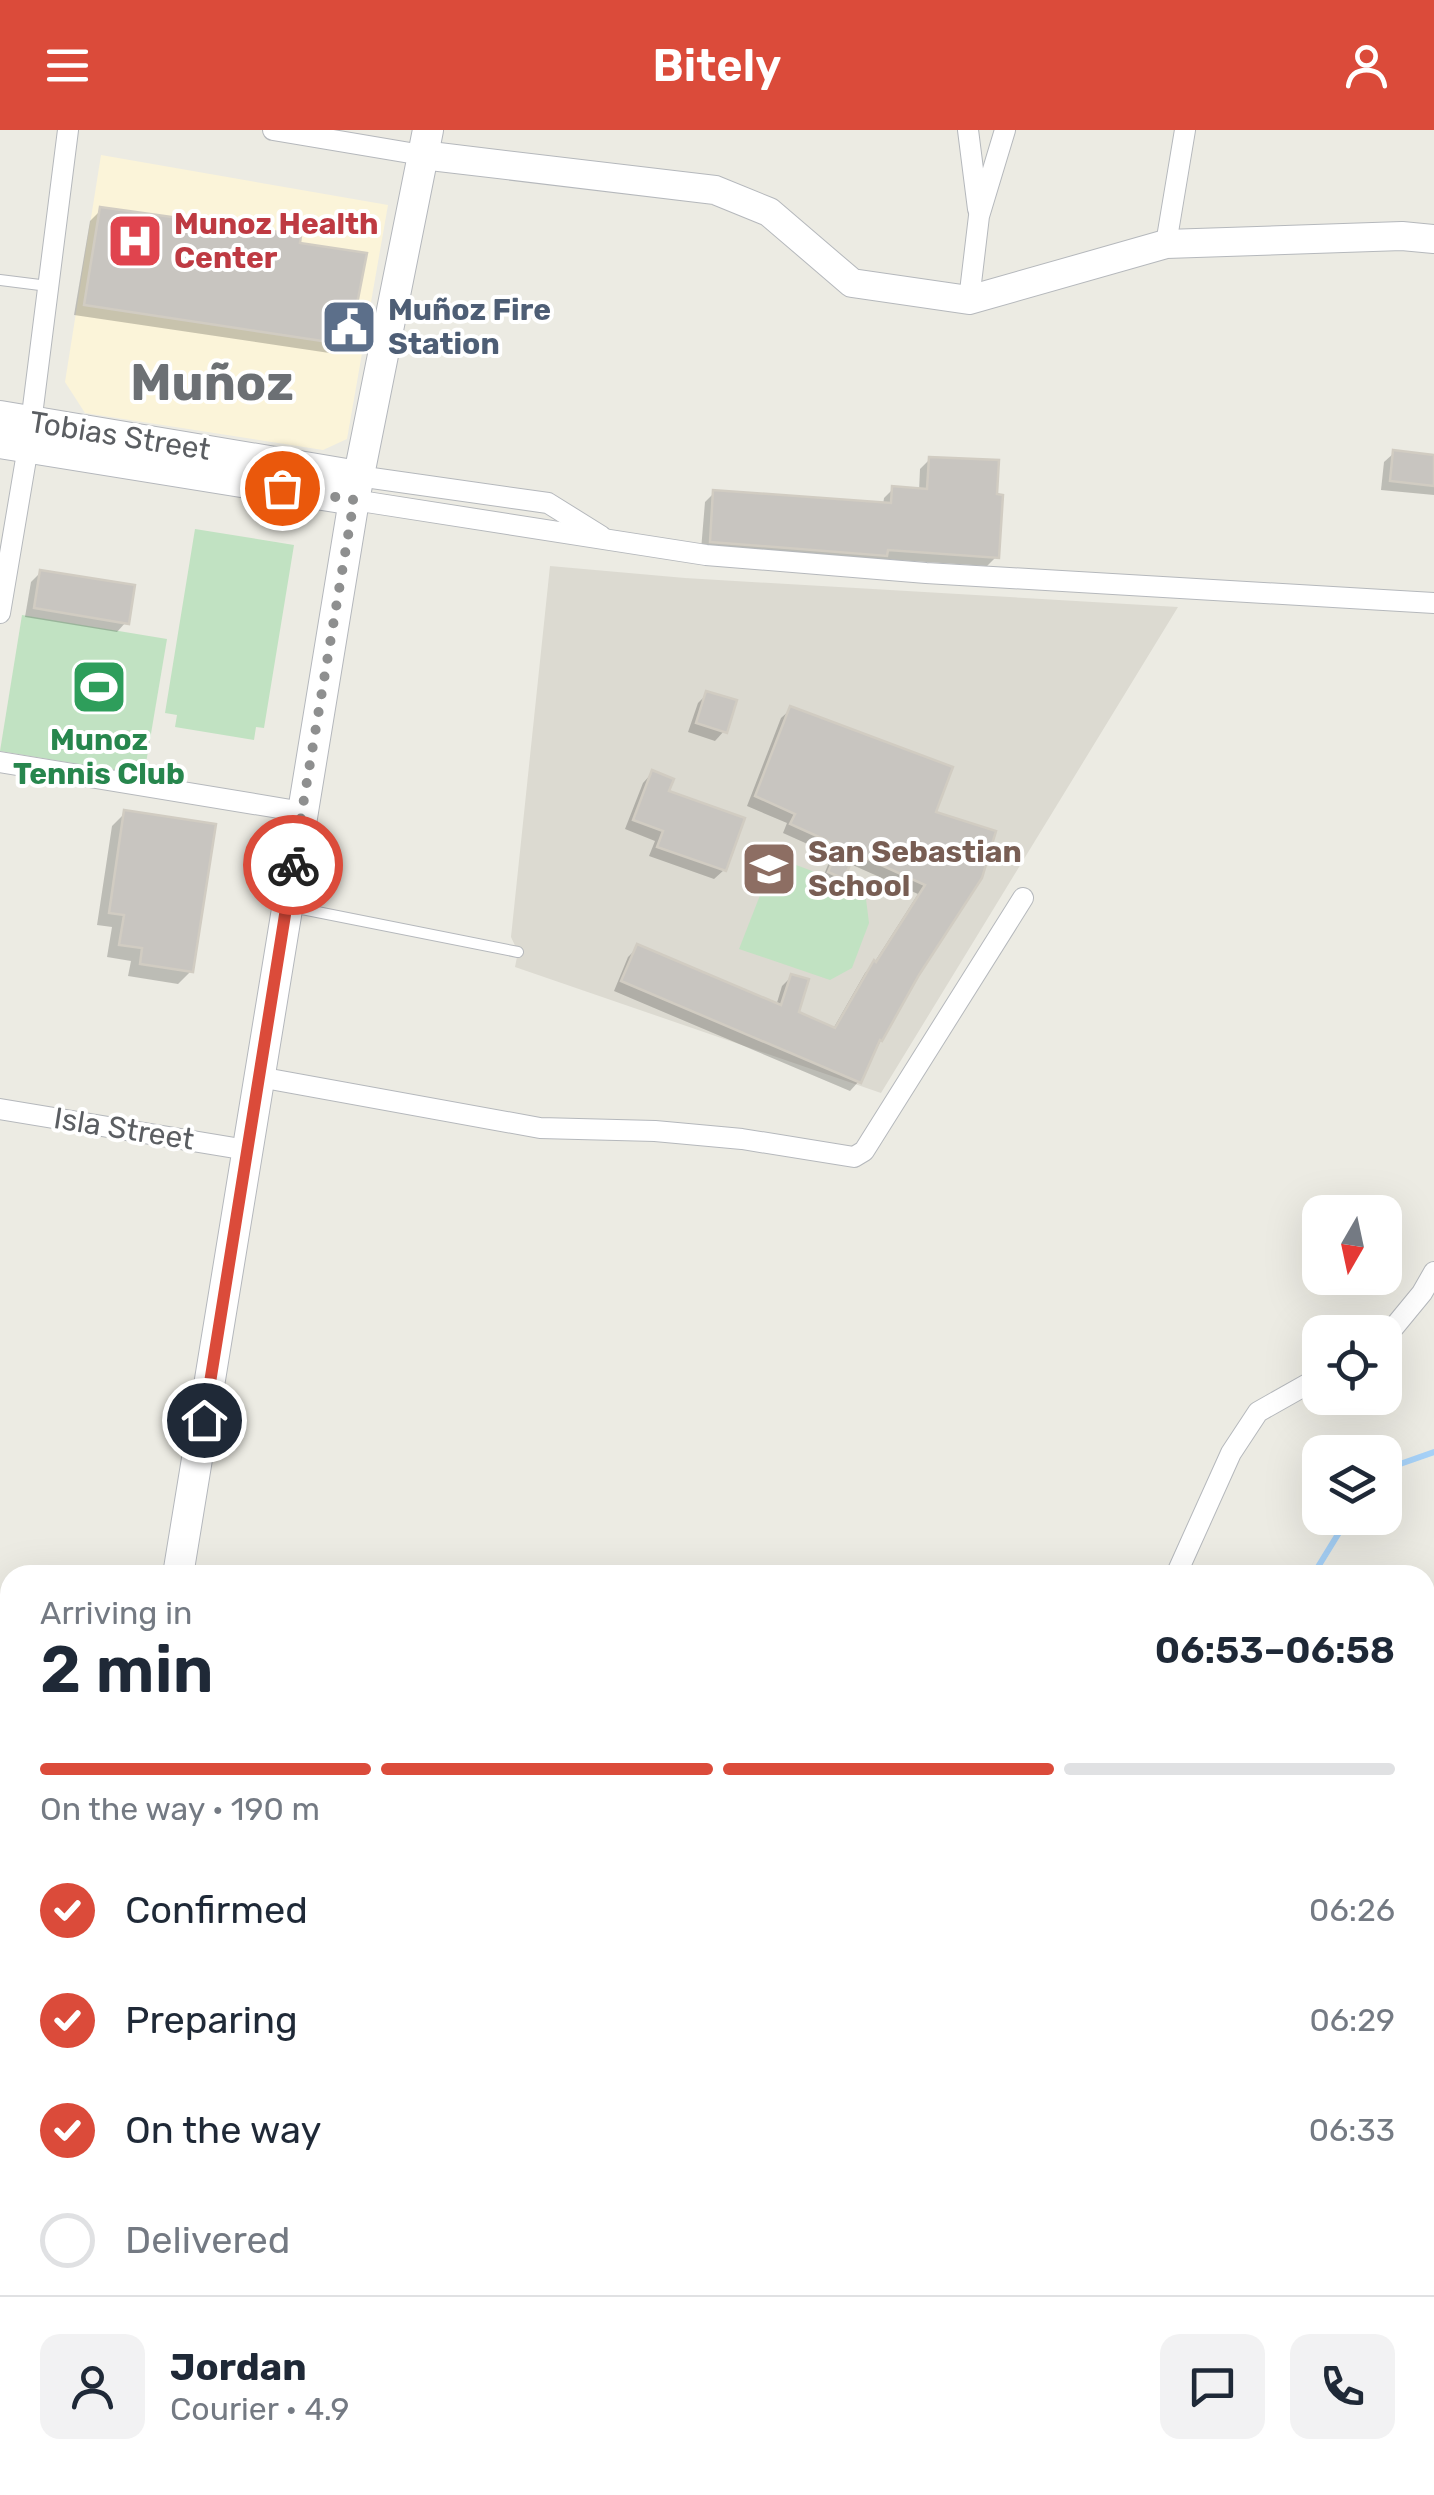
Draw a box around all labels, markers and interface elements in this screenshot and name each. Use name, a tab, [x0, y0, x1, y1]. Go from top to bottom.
icon: menu	[40, 38, 95, 93]
icon: person	[1339, 38, 1394, 93]
text: Bitely	[653, 39, 781, 92]
place label: Munoz Health Center	[174, 206, 379, 276]
hospital icon: Munoz Health Center	[105, 211, 165, 271]
place label: Muñoz Fire Station	[388, 292, 551, 362]
public building icon: Muñoz Fire Station	[319, 297, 379, 357]
district label: Muñoz	[130, 353, 294, 413]
street label: Tobias Street	[27, 404, 213, 468]
pin	[240, 446, 325, 531]
icon: bag	[255, 461, 310, 516]
sports icon: Munoz Tennis Club	[69, 657, 129, 717]
place label: Munoz Tennis Club	[13, 722, 185, 792]
courier	[243, 815, 343, 915]
place label: San Sebastian School	[808, 834, 1022, 904]
icon: bike	[266, 838, 321, 893]
school or university icon: San Sebastian School	[739, 839, 799, 899]
street label: Isla Street	[51, 1100, 197, 1158]
north arrow	[1302, 1195, 1402, 1295]
map controls	[1302, 1195, 1402, 1535]
button: locate	[1302, 1315, 1402, 1415]
pin	[162, 1378, 247, 1463]
icon: home	[177, 1393, 232, 1448]
button: layers	[1302, 1435, 1402, 1535]
text: Arriving in	[40, 1594, 192, 1632]
text: 06:53–06:58	[1155, 1627, 1395, 1673]
text: 2 min	[40, 1631, 214, 1708]
text: On the way · 190 m	[40, 1790, 320, 1828]
icon: check	[40, 1883, 95, 1938]
text: Confirmed	[125, 1887, 308, 1933]
text: 06:26	[1309, 1891, 1395, 1929]
icon: check	[40, 1993, 95, 2048]
text: Preparing	[125, 1997, 298, 2043]
text: 06:29	[1309, 2001, 1395, 2039]
icon: check	[40, 2103, 95, 2158]
text: On the way	[125, 2107, 321, 2153]
text: 06:33	[1309, 2111, 1395, 2149]
text: Delivered	[125, 2217, 290, 2263]
button: person	[40, 2334, 145, 2439]
button: chat	[1160, 2334, 1265, 2439]
button: phone	[1290, 2334, 1395, 2439]
text: Jordan	[170, 2344, 307, 2390]
text: Courier · 4.9	[170, 2390, 349, 2428]

